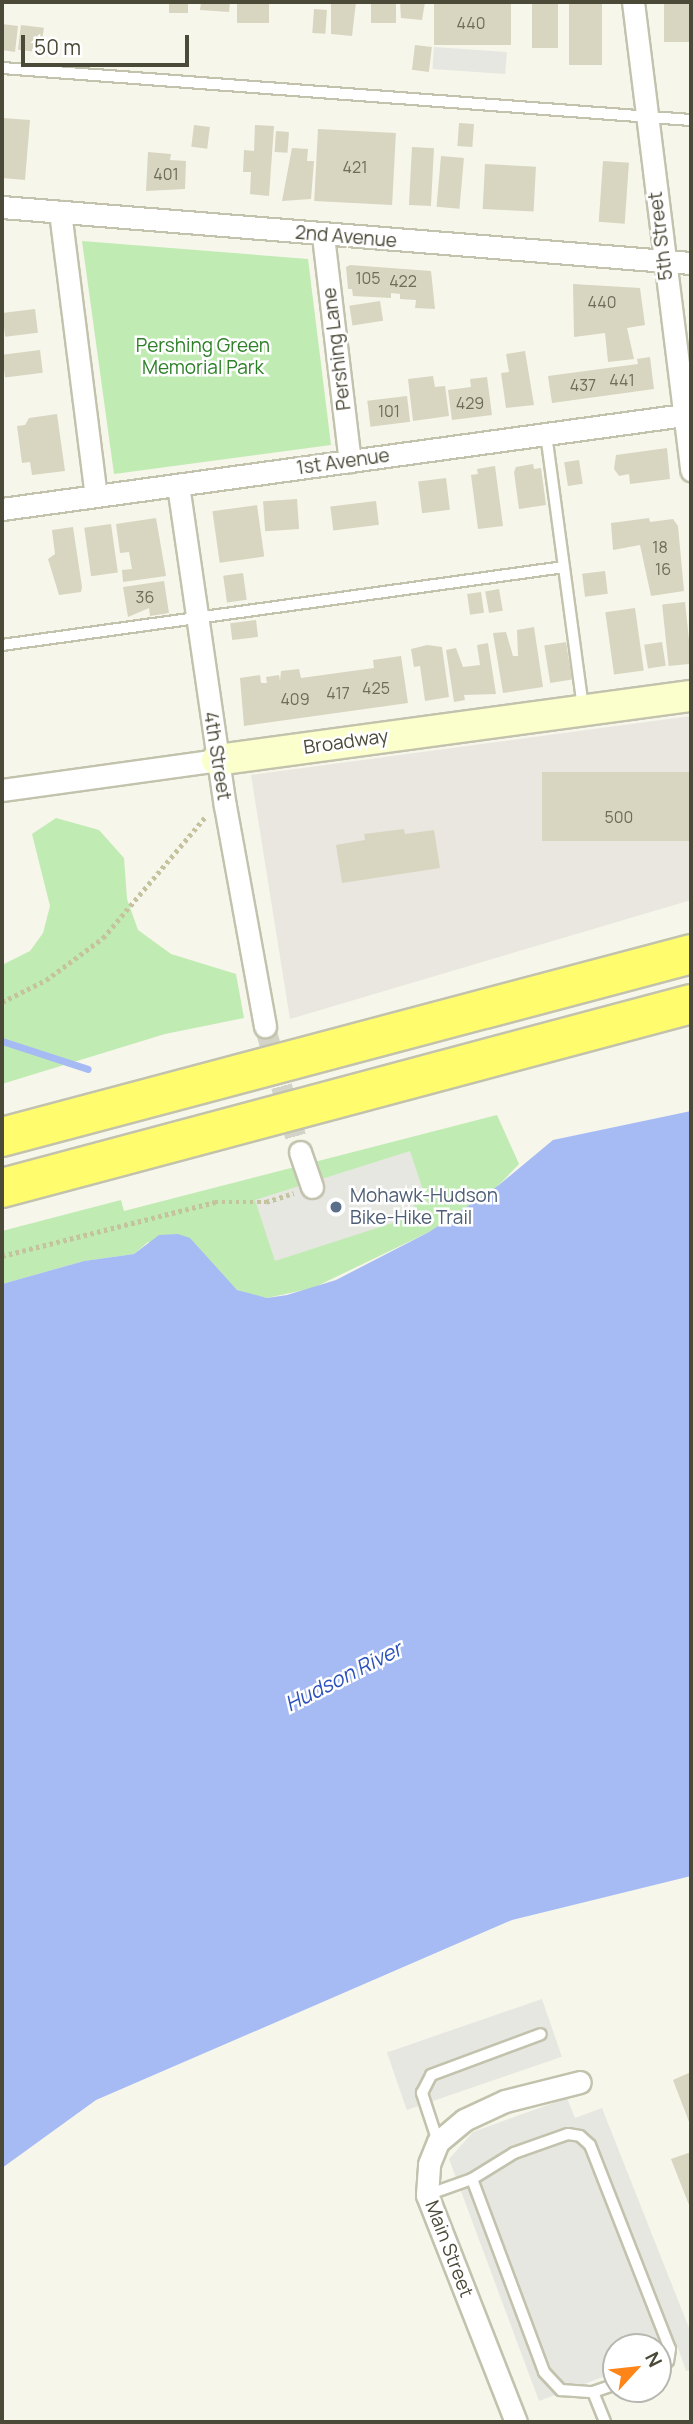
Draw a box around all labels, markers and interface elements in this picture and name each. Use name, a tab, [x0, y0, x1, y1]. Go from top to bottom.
house number: 440	[457, 13, 485, 33]
scale bar	[24, 21, 192, 65]
text: 50 m	[34, 33, 81, 61]
house number: 421	[343, 157, 367, 177]
house number: 401	[153, 164, 179, 184]
street label: 5th Street	[644, 190, 678, 282]
street label: 2nd Avenue	[294, 221, 398, 253]
house number: 105	[355, 268, 381, 288]
house number: 422	[389, 271, 417, 291]
street label: Pershing Lane	[318, 286, 356, 412]
house number: 440	[588, 292, 616, 312]
park label: Pershing Green Memorial Park	[136, 335, 270, 379]
house number: 441	[609, 370, 635, 390]
house number: 437	[570, 375, 596, 395]
house number: 429	[456, 393, 484, 413]
house number: 101	[378, 401, 400, 421]
street label: 1st Avenue	[295, 444, 391, 480]
house number: 18	[652, 537, 668, 557]
house number: 16	[655, 559, 671, 579]
house number: 36	[136, 587, 154, 607]
house number: 425	[362, 678, 390, 698]
house number: 417	[326, 683, 350, 703]
house number: 409	[280, 689, 310, 709]
street label: 4th Street	[199, 710, 235, 802]
street label: Broadway	[302, 725, 390, 759]
house number: 500	[605, 807, 633, 827]
place label: Mohawk-Hudson Bike-Hike Trail	[350, 1185, 498, 1229]
marker: Mohawk-Hudson Bike-Hike Trail	[328, 1199, 344, 1215]
water label: Hudson River	[280, 1636, 406, 1716]
street label: Main Street	[420, 2197, 478, 2301]
north arrow	[602, 2333, 672, 2403]
text: N	[639, 2347, 669, 2371]

